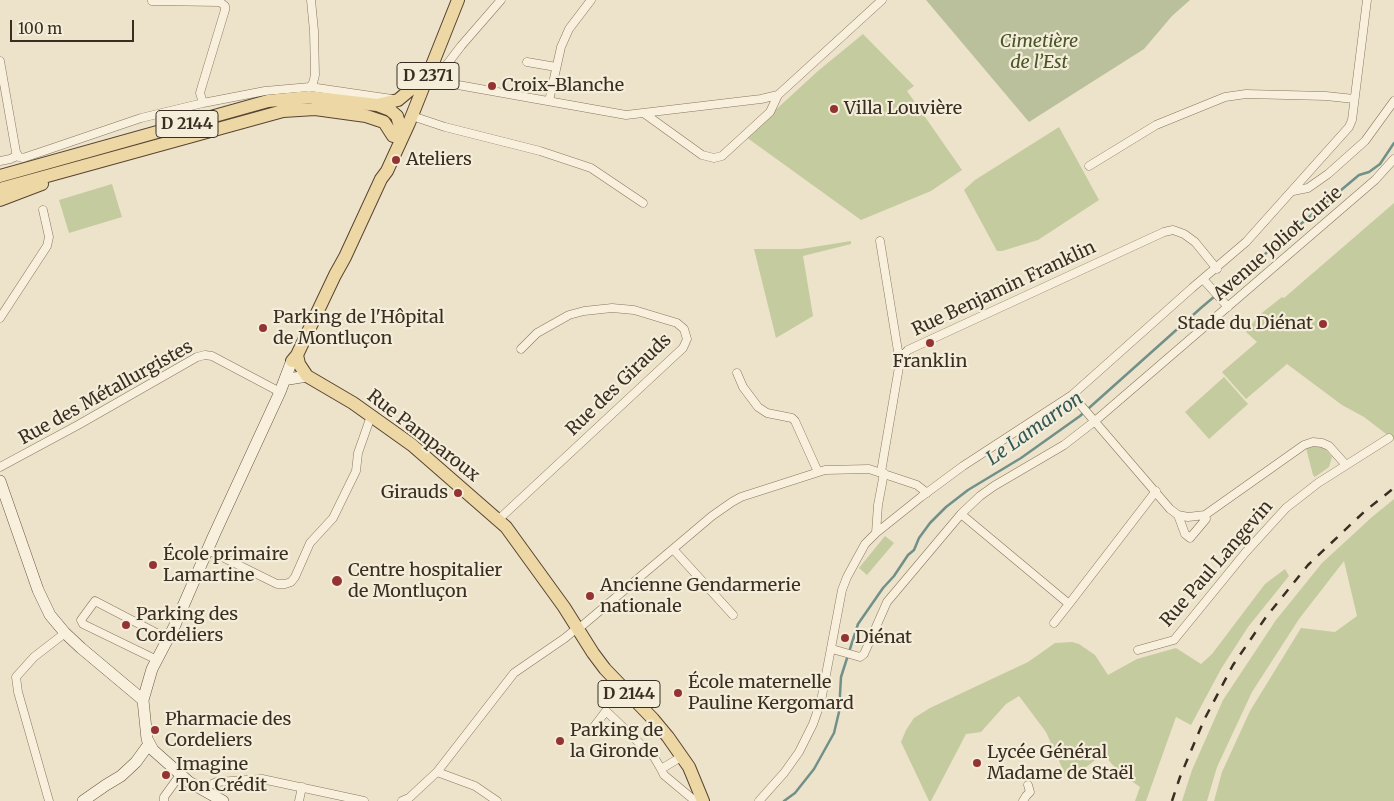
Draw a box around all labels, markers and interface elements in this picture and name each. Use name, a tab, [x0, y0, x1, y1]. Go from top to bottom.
scale bar	[12, 10, 136, 42]
text: 100 m	[18, 19, 62, 38]
park label: Cimetière de l’Est	[1000, 31, 1078, 74]
road number: D 2371	[397, 62, 459, 90]
place label: Croix-Blanche	[502, 75, 624, 97]
marker: Croix-Blanche	[486, 80, 498, 92]
place label: Villa Louvière	[844, 98, 962, 120]
marker: Villa Louvière	[828, 103, 840, 115]
road number: D 2144	[156, 110, 218, 138]
place label: Ateliers	[406, 149, 472, 171]
marker: Ateliers	[390, 154, 402, 166]
street label: Avenue Joliot Curie	[1209, 182, 1347, 306]
street label: Rue Benjamin Franklin	[909, 237, 1099, 341]
place label: Parking de l'Hôpital de Montluçon	[273, 307, 444, 350]
place label: Stade du Diénat	[1177, 313, 1313, 335]
marker: Stade du Diénat	[1317, 318, 1329, 330]
marker: Parking de l'Hôpital de Montluçon	[257, 322, 269, 334]
street label: Rue des Girauds	[562, 329, 676, 441]
street label: Rue des Métallurgistes	[15, 336, 197, 450]
marker: Franklin	[924, 337, 936, 349]
place label: Franklin	[893, 351, 967, 373]
street label: Rue Pamparoux	[363, 385, 483, 487]
water label: Le Lamarron	[982, 387, 1088, 471]
place label: Girauds	[381, 482, 448, 504]
marker: Girauds	[452, 487, 464, 499]
street label: Rue Paul Langevin	[1156, 496, 1278, 632]
place label: École primaire Lamartine	[163, 544, 288, 586]
marker: École primaire Lamartine	[147, 559, 159, 571]
place label: Centre hospitalier de Montluçon	[348, 560, 502, 602]
marker: Centre hospitalier de Montluçon	[330, 574, 344, 588]
place label: Ancienne Gendarmerie nationale	[600, 575, 801, 618]
marker: Ancienne Gendarmerie nationale	[584, 590, 596, 602]
place label: Parking des Cordeliers	[136, 604, 238, 646]
marker: Parking des Cordeliers	[120, 619, 132, 631]
place label: Diénat	[855, 627, 912, 649]
marker: Diénat	[839, 632, 851, 644]
place label: École maternelle Pauline Kergomard	[688, 672, 854, 714]
road number: D 2144	[598, 681, 660, 708]
marker: École maternelle Pauline Kergomard	[672, 687, 684, 699]
place label: Pharmacie des Cordeliers	[165, 709, 291, 752]
place label: Parking de la Gironde	[570, 720, 663, 762]
marker: Pharmacie des Cordeliers	[149, 724, 161, 736]
marker: Parking de la Gironde	[554, 735, 566, 747]
place label: Lycée Général Madame de Staël	[987, 742, 1134, 784]
place label: Imagine Ton Crédit	[176, 754, 267, 796]
marker: Lycée Général Madame de Staël	[971, 757, 983, 769]
marker: Imagine Ton Crédit	[160, 769, 172, 781]

